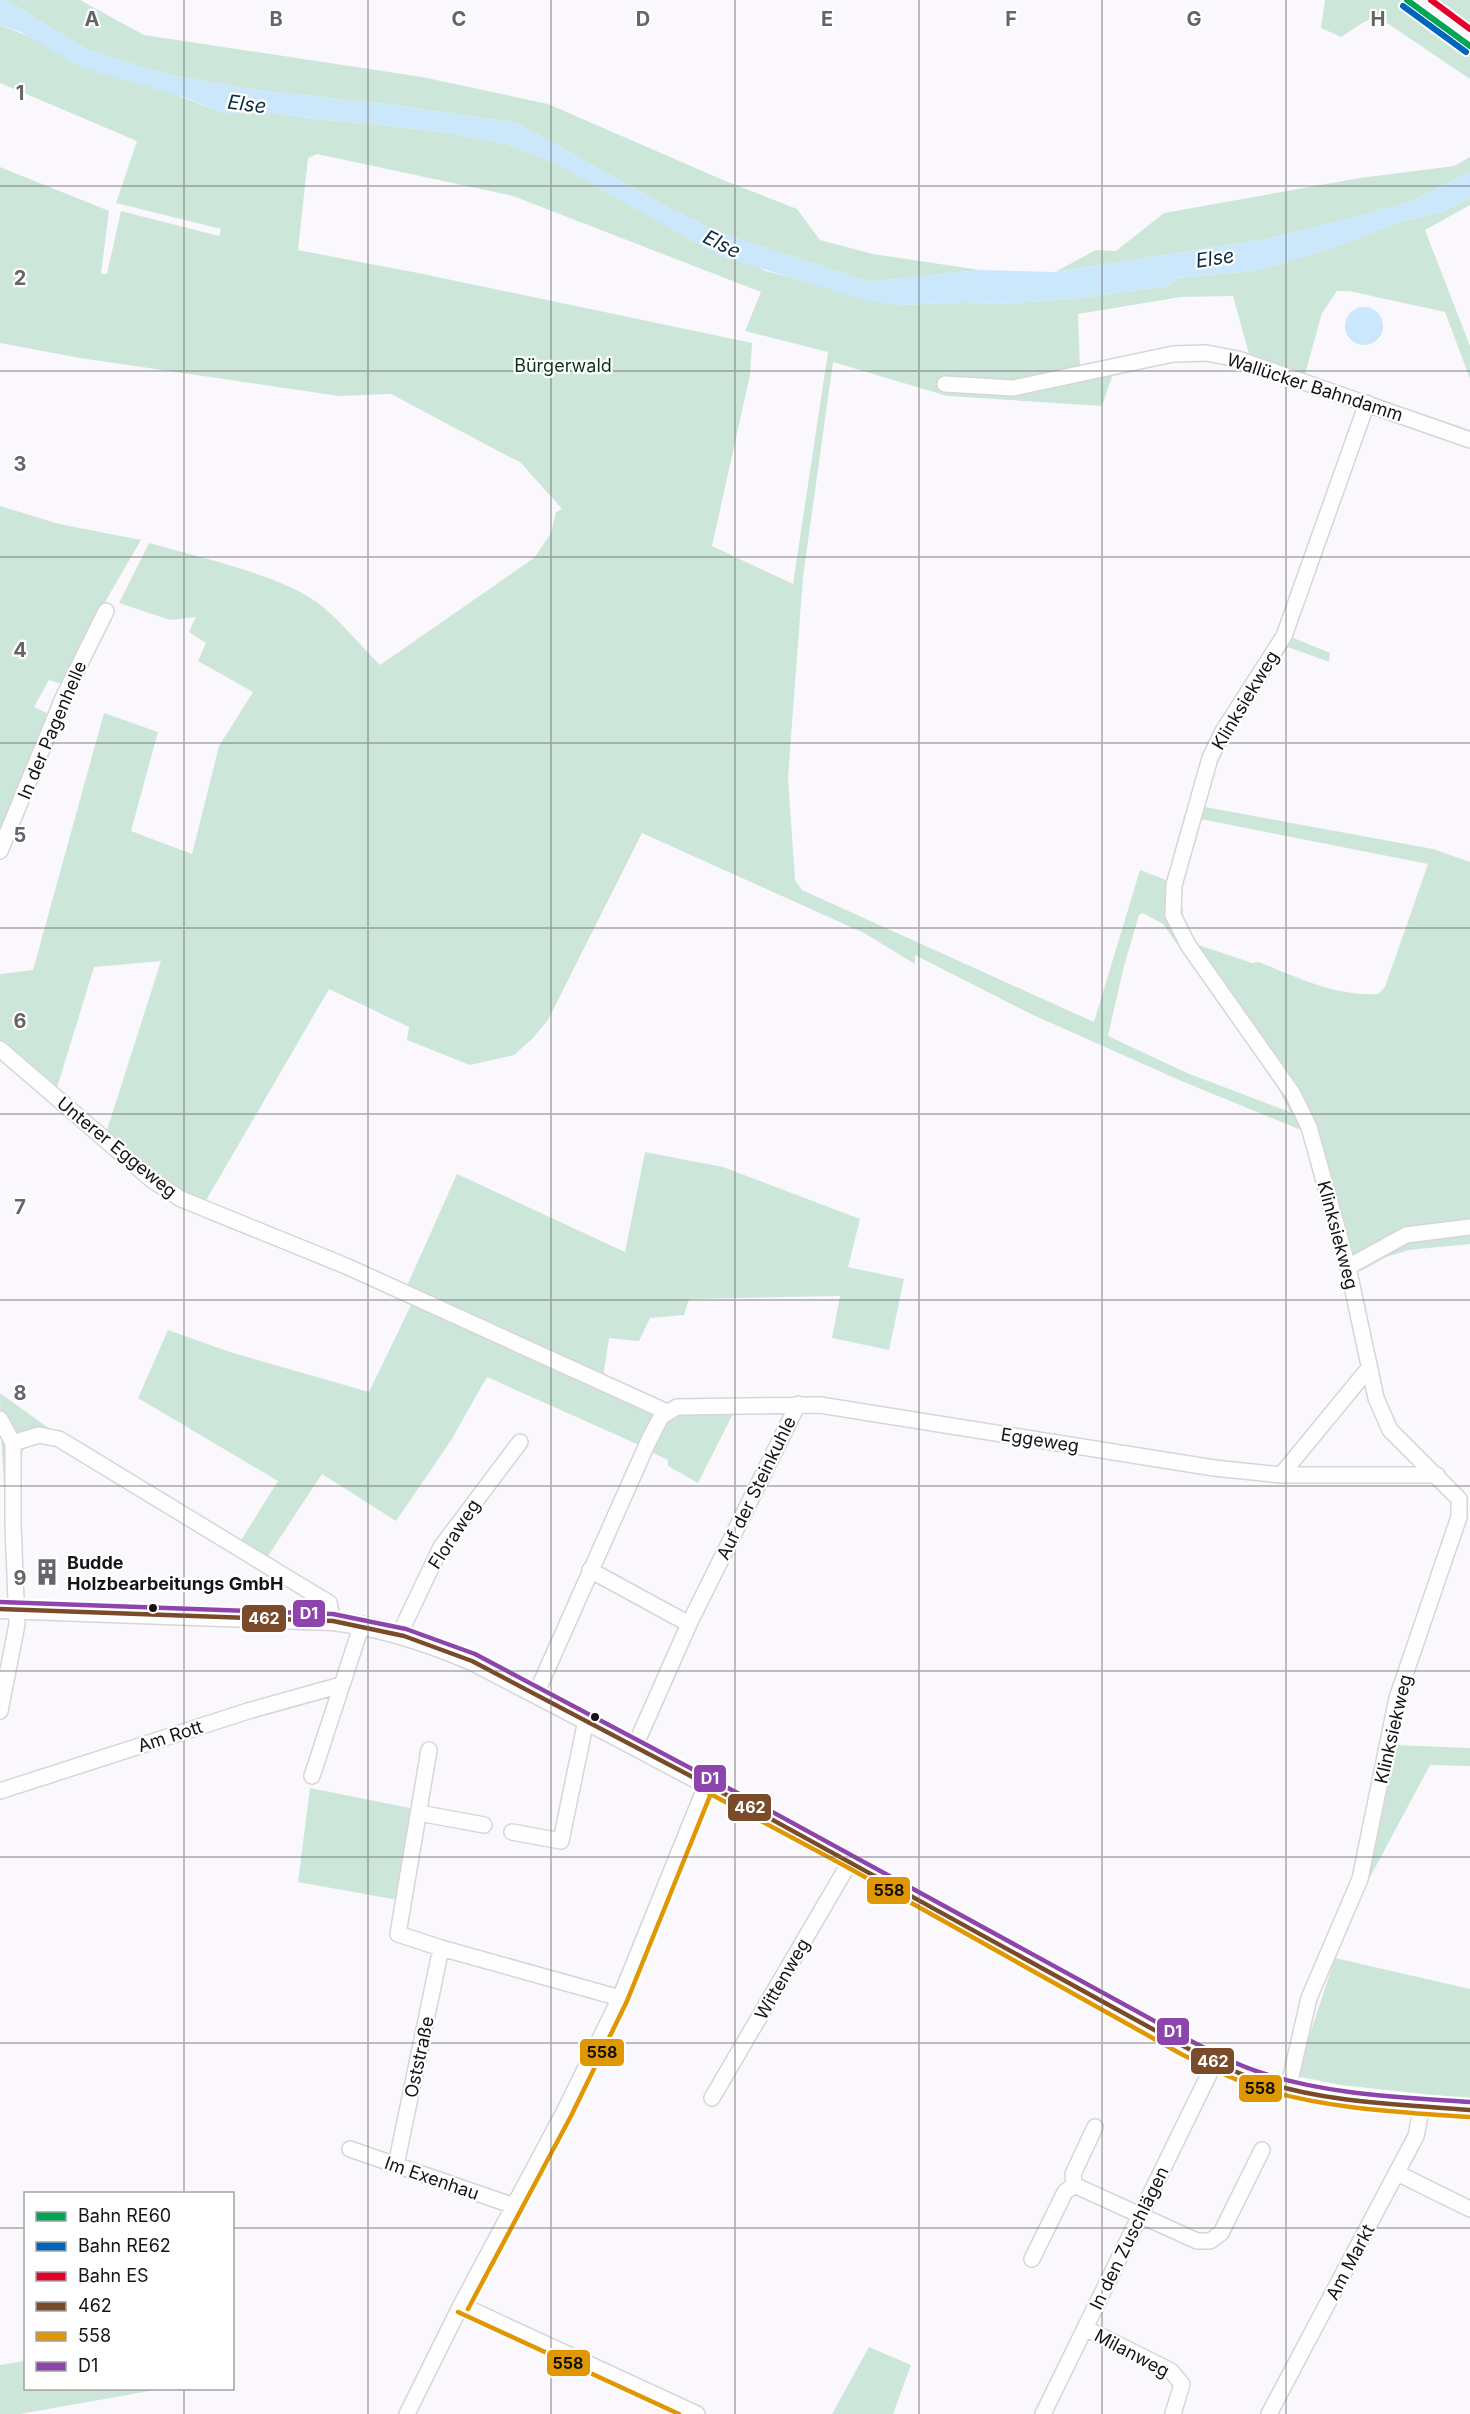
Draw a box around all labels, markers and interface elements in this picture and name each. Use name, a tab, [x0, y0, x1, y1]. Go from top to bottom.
text: A	[85, 7, 100, 31]
text: B	[269, 7, 283, 31]
text: C	[452, 7, 466, 31]
text: D	[636, 7, 650, 31]
text: E	[821, 7, 833, 31]
text: F	[1005, 7, 1017, 31]
text: G	[1186, 7, 1202, 31]
text: H	[1371, 7, 1385, 31]
text: 1	[16, 81, 24, 105]
water label: Else	[226, 90, 268, 118]
water label: Else	[699, 224, 745, 264]
water label: Else	[1194, 243, 1236, 273]
text: 2	[14, 266, 26, 290]
street label: Wallücker Bahndamm	[1224, 349, 1406, 425]
park label: Bürgerwald	[514, 355, 612, 376]
text: 3	[14, 452, 26, 476]
text: 4	[13, 638, 27, 662]
street label: Klinksiekweg	[1207, 647, 1283, 753]
street label: In der Pagenhelle	[13, 658, 91, 802]
text: 5	[14, 823, 26, 847]
text: 6	[14, 1009, 27, 1033]
street label: Unterer Eggeweg	[53, 1092, 181, 1202]
street label: Klinksiekweg	[1313, 1178, 1363, 1292]
text: 7	[14, 1195, 26, 1219]
text: 8	[13, 1381, 27, 1405]
street label: Auf der Steinkuhle	[712, 1413, 800, 1563]
street label: Eggeweg	[999, 1423, 1081, 1457]
street label: Floraweg	[424, 1495, 484, 1573]
place label: Budde Holzbearbeitungs GmbH	[67, 1552, 283, 1594]
building icon: Budde Holzbearbeitungs GmbH	[32, 1557, 62, 1587]
text: 9	[14, 1566, 27, 1590]
line badge: D1	[292, 1599, 326, 1628]
unlabelled marker	[147, 1602, 159, 1614]
text: D1	[300, 1603, 318, 1623]
line badge: 462	[241, 1604, 287, 1633]
text: 462	[248, 1608, 280, 1628]
street label: Klinksiekweg	[1370, 1672, 1416, 1786]
unlabelled marker	[589, 1711, 601, 1723]
street label: Am Rott	[135, 1716, 205, 1756]
line badge: D1	[693, 1764, 727, 1793]
text: D1	[701, 1768, 719, 1788]
line badge: 462	[727, 1793, 772, 1822]
text: 462	[734, 1797, 766, 1817]
line badge: 558	[866, 1876, 911, 1905]
text: 558	[874, 1880, 904, 1900]
street label: Wittenweg	[750, 1935, 814, 2023]
street label: Oststraße	[400, 2014, 438, 2100]
line badge: D1	[1156, 2017, 1190, 2046]
text: D1	[1164, 2021, 1182, 2041]
line badge: 558	[579, 2038, 625, 2067]
text: 558	[587, 2042, 617, 2062]
line badge: 462	[1190, 2047, 1235, 2075]
text: 462	[1197, 2051, 1229, 2071]
line badge: 558	[1238, 2074, 1283, 2103]
text: 558	[1245, 2078, 1275, 2098]
street label: Im Exenhau	[382, 2152, 482, 2204]
street label: In den Zuschlägen	[1085, 2163, 1173, 2313]
legend	[24, 2192, 234, 2390]
text: Bahn RE60	[78, 2205, 171, 2226]
street label: Am Markt	[1321, 2221, 1379, 2303]
text: Bahn RE62	[78, 2235, 171, 2256]
text: Bahn ES	[78, 2265, 149, 2286]
text: 462	[78, 2295, 112, 2316]
text: 558	[78, 2325, 111, 2346]
street label: Milanweg	[1091, 2325, 1173, 2381]
line badge: 558	[546, 2349, 591, 2377]
text: 558	[553, 2353, 583, 2373]
text: D1	[78, 2355, 98, 2376]

